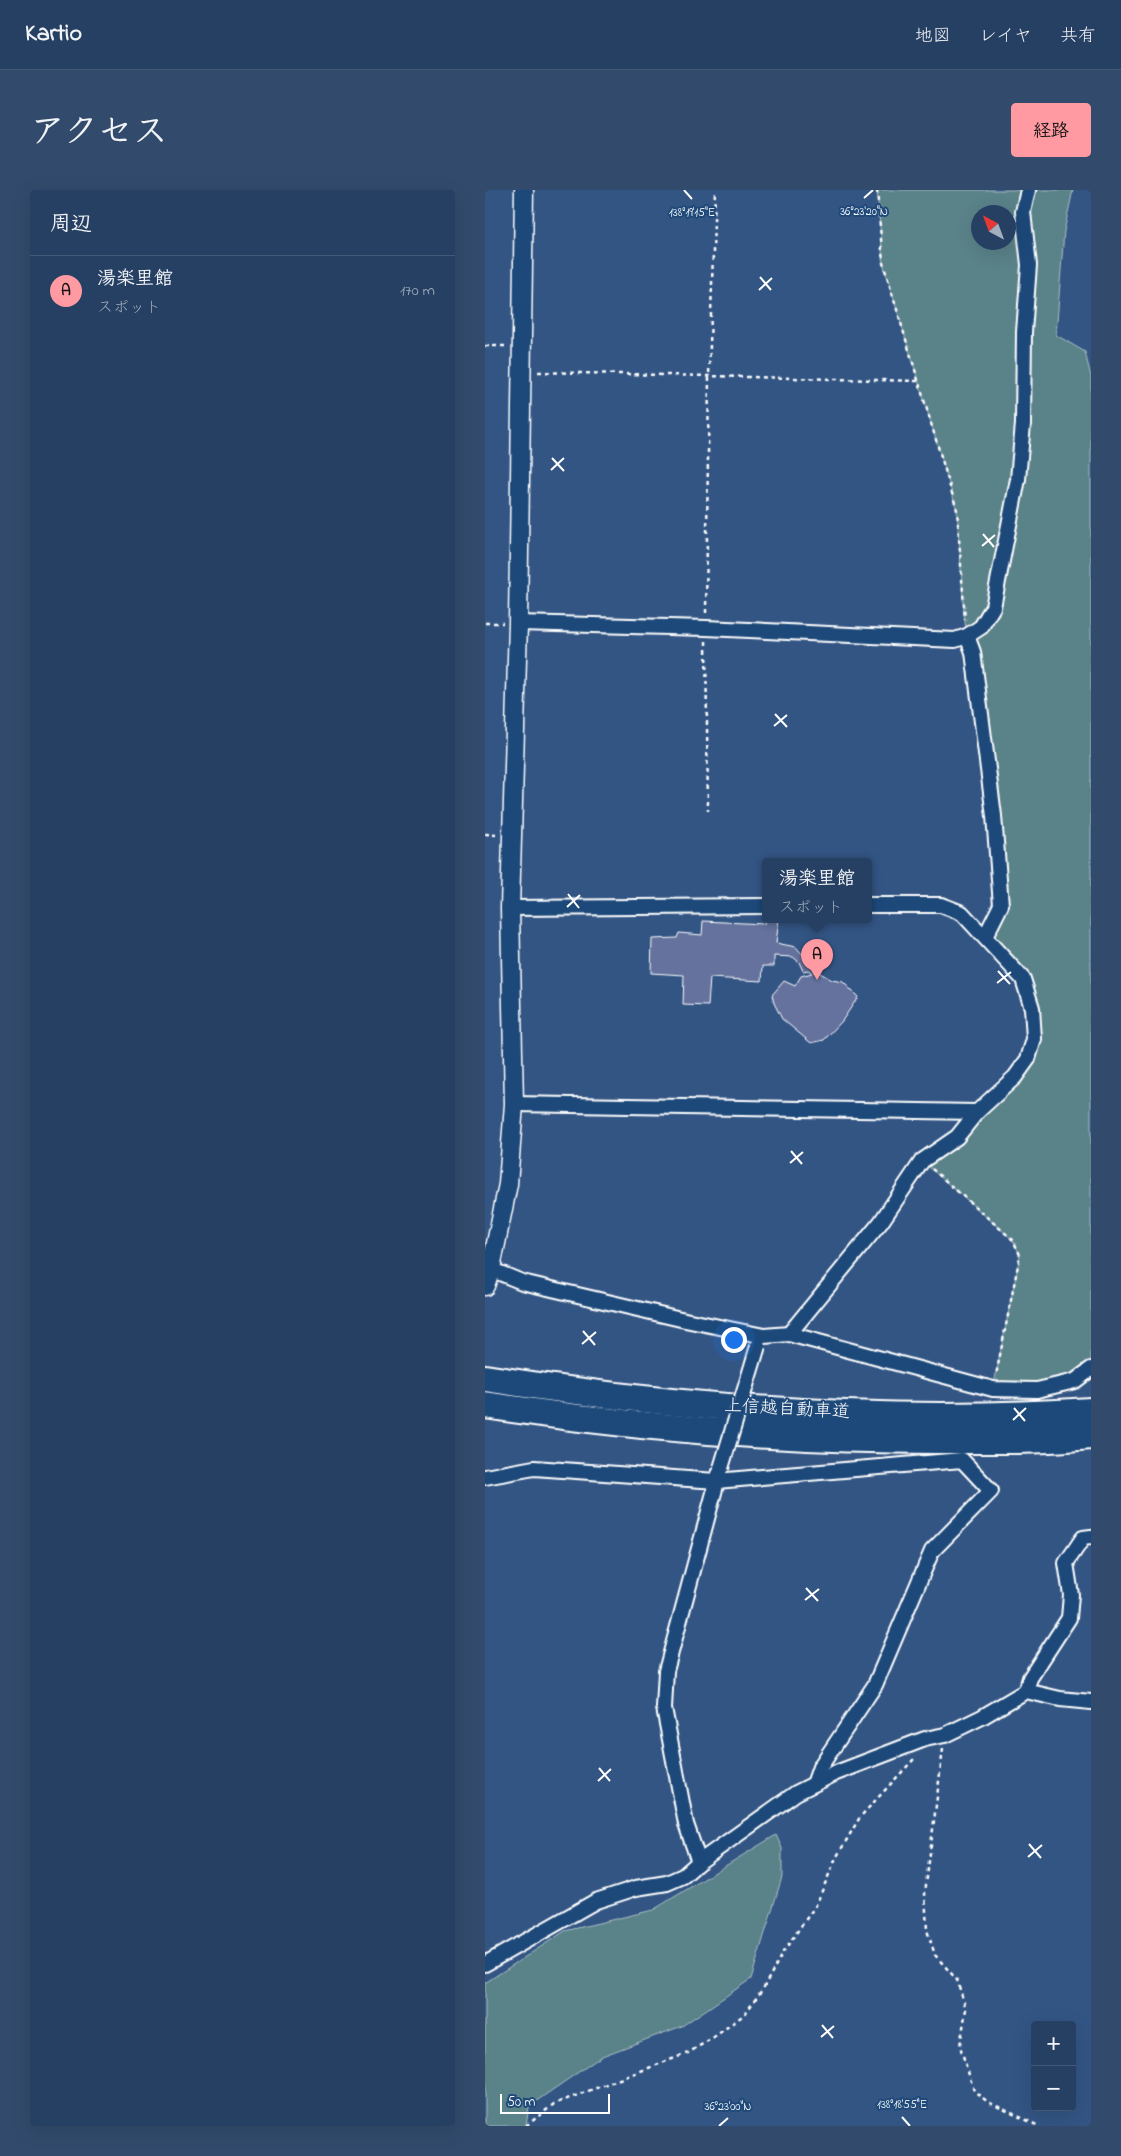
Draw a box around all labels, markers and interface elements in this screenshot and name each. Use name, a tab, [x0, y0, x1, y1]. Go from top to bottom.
text: Kartio	[25, 17, 82, 52]
text: 地図	[915, 24, 951, 50]
text: レイヤ	[979, 24, 1032, 50]
text: 共有	[1060, 24, 1096, 50]
button: 経路	[1011, 103, 1091, 157]
text: アクセス	[30, 108, 168, 159]
text: 36°23'20"N	[840, 203, 888, 221]
text: 138°19'15"E	[669, 204, 715, 222]
north arrow	[971, 205, 1016, 250]
text: 周辺	[50, 210, 92, 240]
text: 湯楽里館	[97, 266, 173, 293]
text: A	[61, 279, 71, 303]
text: 170 m	[400, 279, 435, 303]
text: スポット	[97, 296, 161, 320]
popup	[762, 858, 872, 923]
text: 湯楽里館	[779, 866, 855, 893]
text: スポット	[779, 896, 843, 920]
pin: A	[801, 939, 833, 980]
your location	[721, 1327, 747, 1353]
street label: 上信越自動車道	[723, 1394, 851, 1426]
map controls	[1031, 2021, 1076, 2111]
button: +	[1031, 2021, 1076, 2066]
button: −	[1031, 2066, 1076, 2111]
scale bar	[500, 2091, 610, 2114]
text: 50 m	[507, 2092, 535, 2113]
text: 138°18'55"E	[877, 2096, 927, 2114]
text: 36°23'00"N	[705, 2098, 751, 2116]

